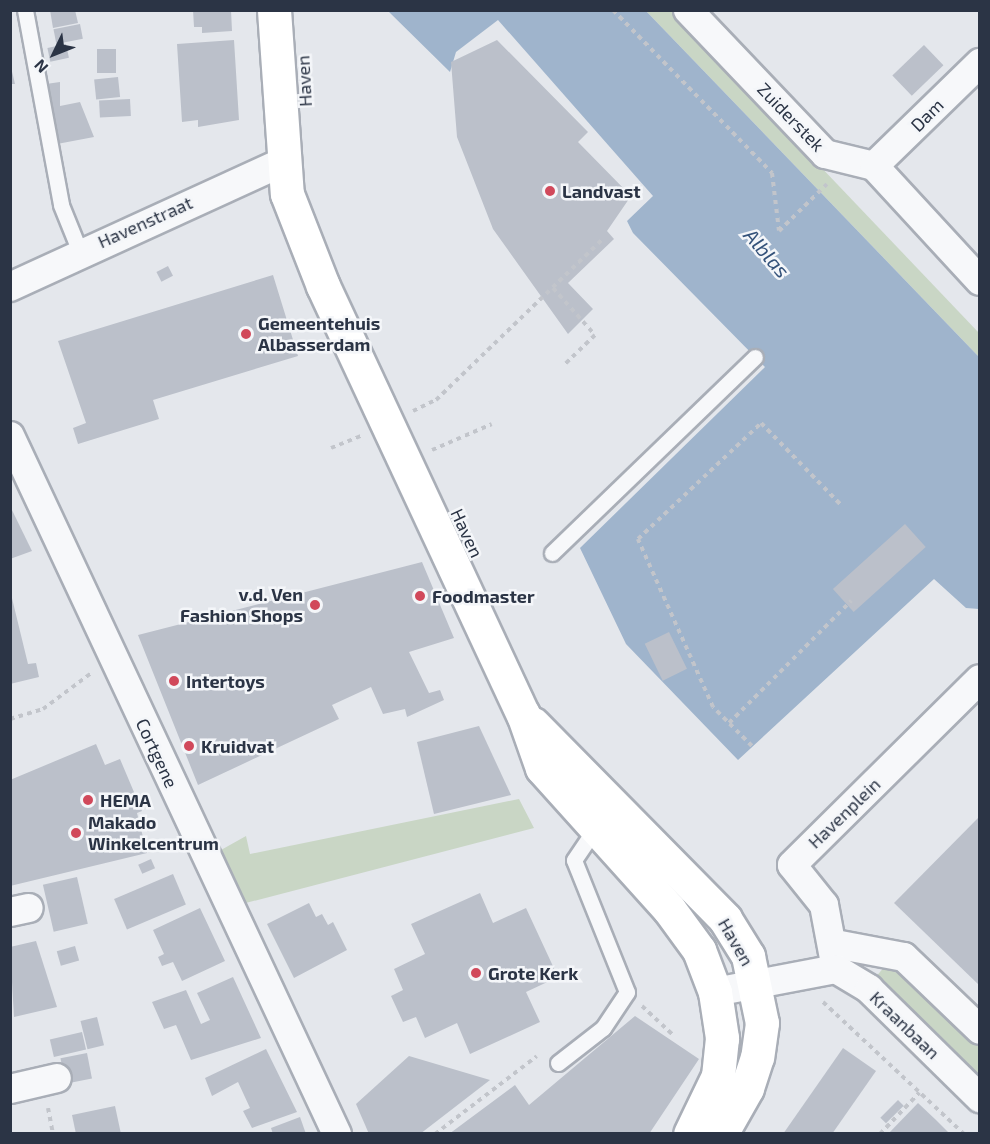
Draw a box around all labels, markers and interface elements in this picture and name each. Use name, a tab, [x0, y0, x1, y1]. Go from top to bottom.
north arrow	[24, 24, 84, 84]
street label: Haven	[292, 55, 316, 107]
text: N	[30, 56, 51, 77]
street label: Zuiderstek	[753, 78, 829, 156]
street label: Dam	[906, 94, 948, 136]
place label: Landvast	[562, 180, 641, 202]
marker: Landvast	[543, 184, 557, 198]
street label: Havenstraat	[94, 192, 196, 252]
water label: Alblas	[739, 224, 795, 282]
place label: Gemeentehuis Albasserdam	[258, 313, 380, 356]
marker: Gemeentehuis Albasserdam	[239, 327, 253, 341]
street label: Haven	[446, 505, 488, 561]
place label: v.d. Ven Fashion Shops	[180, 584, 303, 626]
place label: Foodmaster	[432, 585, 535, 607]
marker: Foodmaster	[413, 589, 427, 603]
marker: v.d. Ven Fashion Shops	[308, 598, 322, 612]
place label: Intertoys	[186, 670, 265, 692]
marker: Intertoys	[167, 674, 181, 688]
street label: Cortgene	[132, 715, 182, 791]
place label: Kruidvat	[201, 735, 274, 757]
marker: Kruidvat	[182, 739, 196, 753]
street label: Havenplein	[803, 773, 885, 853]
place label: HEMA	[100, 789, 151, 811]
marker: HEMA	[81, 793, 95, 807]
place label: Makado Winkelcentrum	[88, 812, 219, 854]
marker: Makado Winkelcentrum	[69, 826, 83, 840]
street label: Haven	[714, 914, 758, 970]
place label: Grote Kerk	[488, 962, 578, 984]
marker: Grote Kerk	[469, 966, 483, 980]
street label: Kraanbaan	[866, 986, 944, 1064]

